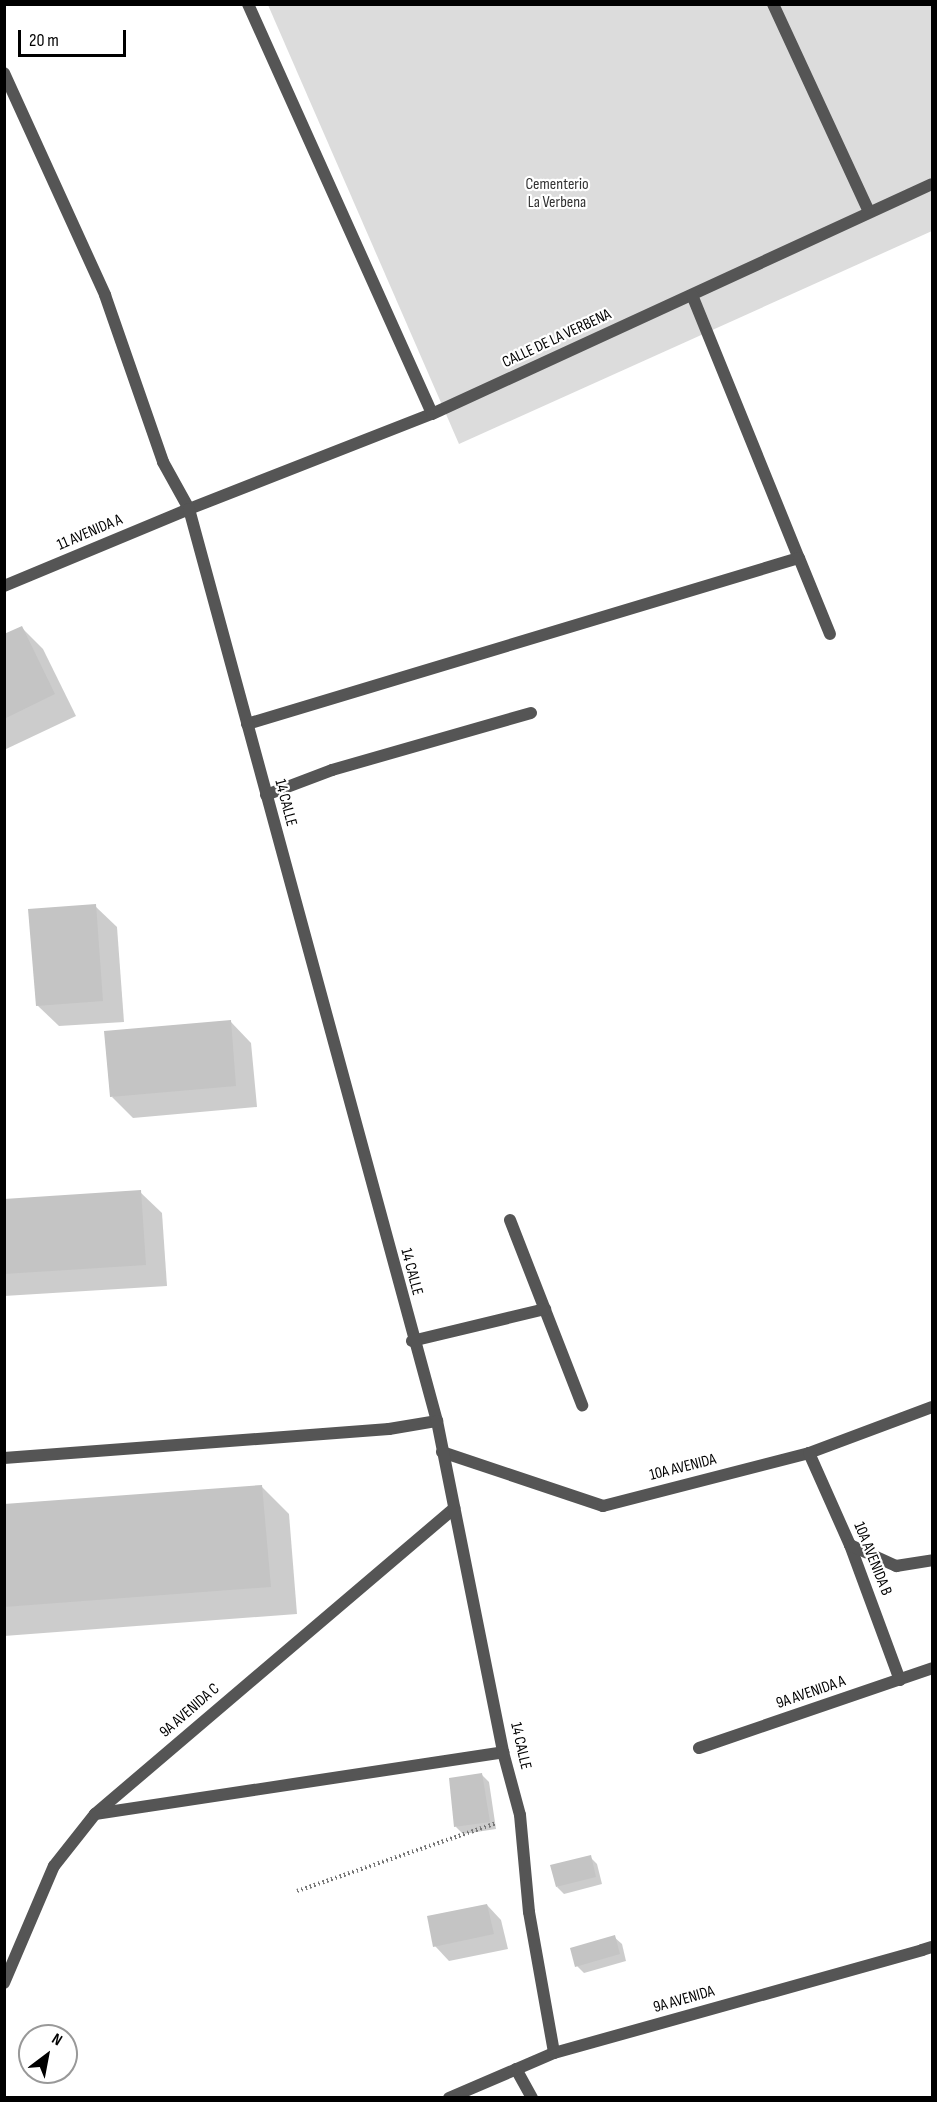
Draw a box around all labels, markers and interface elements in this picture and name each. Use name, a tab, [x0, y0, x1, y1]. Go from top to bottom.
scale bar	[21, 18, 129, 56]
text: 20 m	[29, 30, 59, 51]
park label: Cementerio La Verbena	[525, 175, 589, 213]
street label: CALLE DE LA VERBENA	[499, 305, 615, 373]
street label: 11 AVENIDA A	[54, 511, 126, 555]
street label: 14 CALLE	[270, 777, 300, 829]
street label: 14 CALLE	[396, 1246, 426, 1298]
street label: 10A AVENIDA	[648, 1450, 718, 1486]
street label: 10A AVENIDA B	[849, 1519, 895, 1599]
street label: 9A AVENIDA A	[774, 1672, 848, 1714]
street label: 9A AVENIDA C	[156, 1680, 224, 1742]
street label: 14 CALLE	[505, 1721, 535, 1771]
street label: 9A AVENIDA	[651, 1982, 717, 2018]
north arrow	[18, 2024, 78, 2084]
text: N	[48, 2030, 65, 2050]

